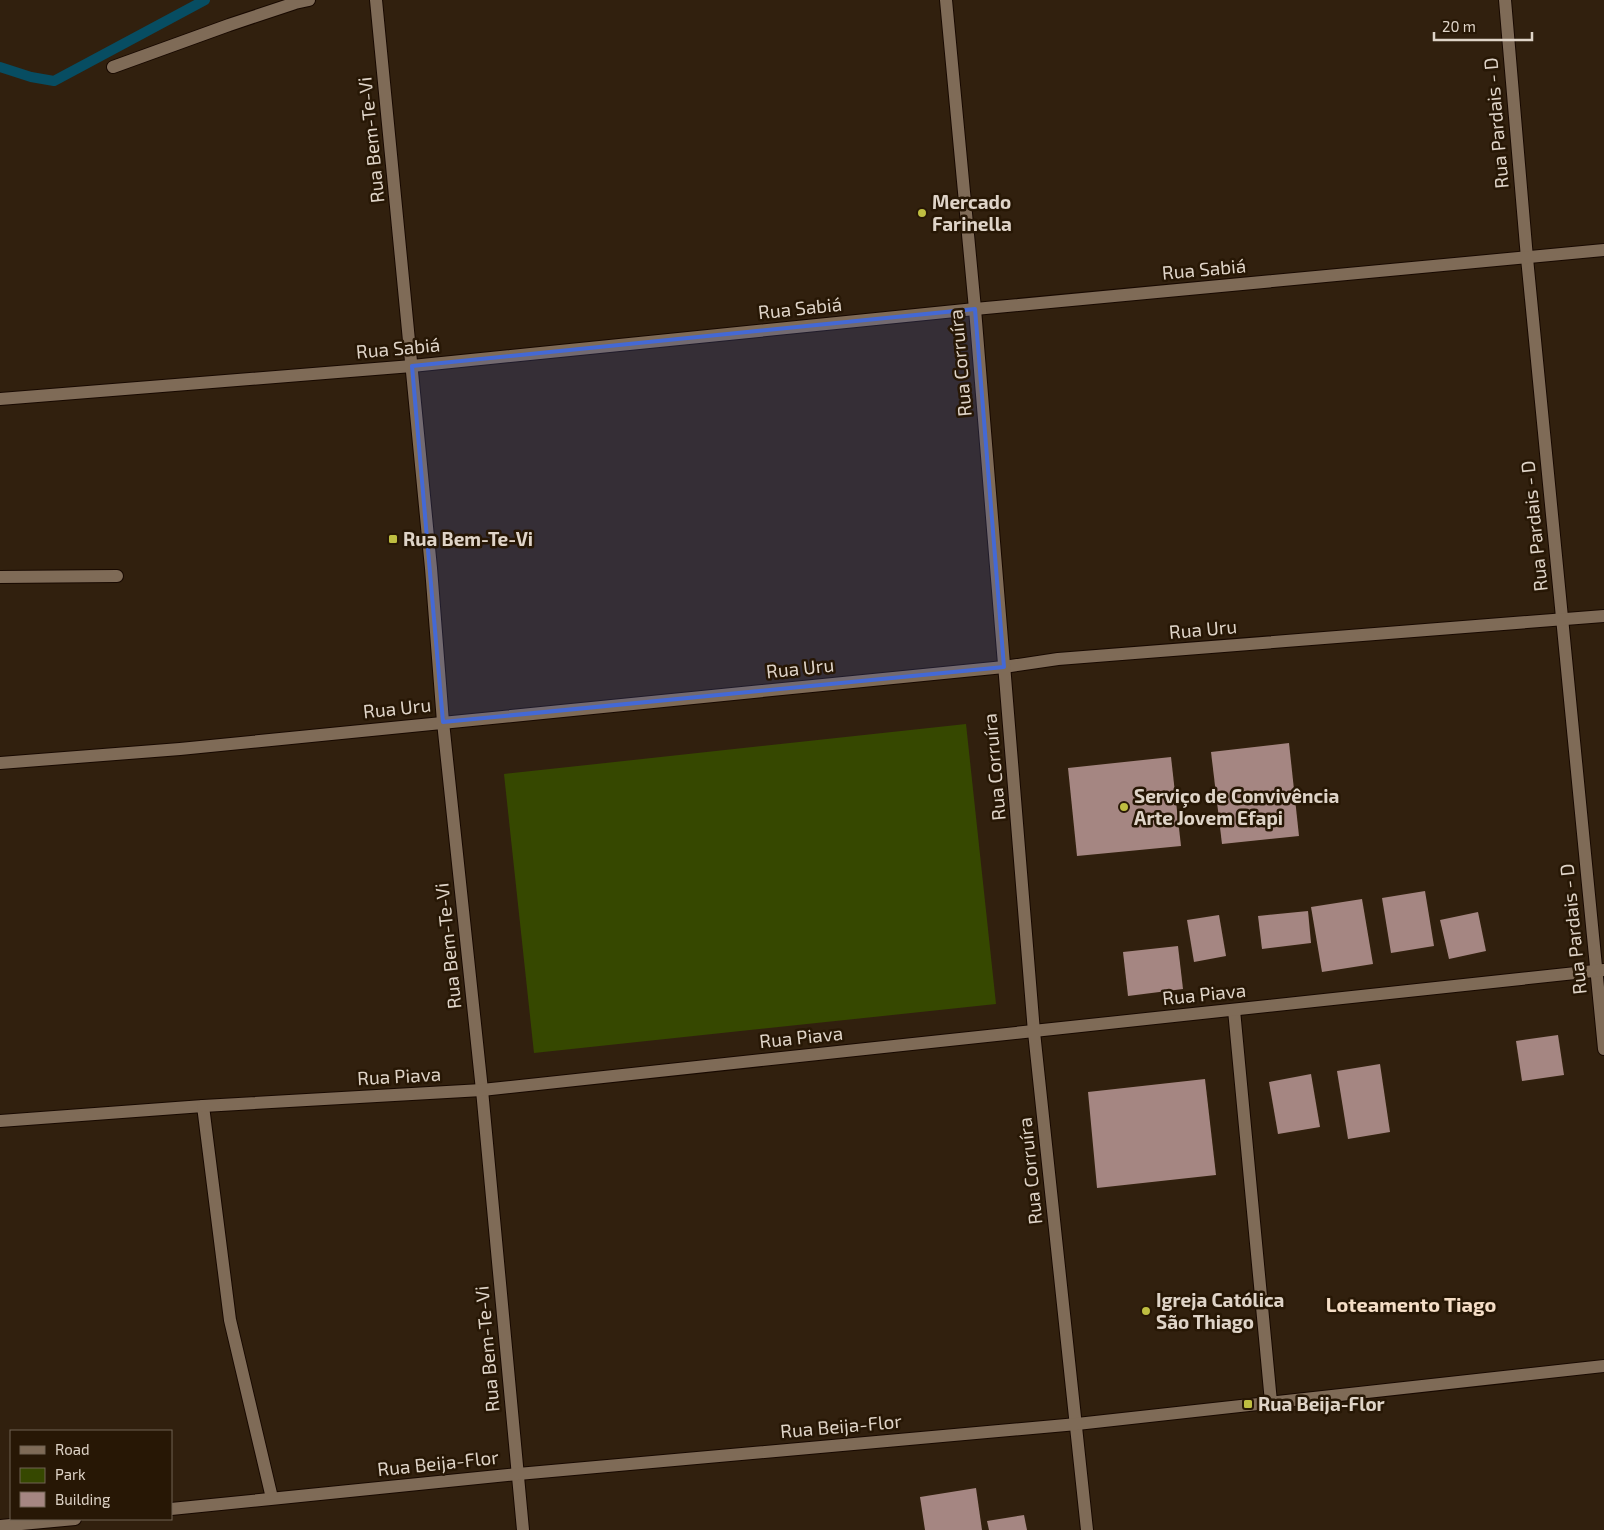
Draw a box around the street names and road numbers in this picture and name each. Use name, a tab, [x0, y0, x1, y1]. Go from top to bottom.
street label: Rua Pardais - D	[1478, 57, 1513, 190]
street label: Rua Bem-Te-Vi	[352, 76, 389, 204]
street label: Rua Sabiá	[1161, 253, 1247, 284]
street label: Rua Sabiá	[757, 292, 843, 323]
street label: Rua Corruíra	[943, 308, 976, 418]
street label: Rua Sabiá	[355, 332, 441, 363]
street label: Rua Pardais - D	[1515, 459, 1552, 593]
street label: Rua Uru	[1168, 614, 1238, 643]
street label: Rua Uru	[765, 652, 835, 683]
street label: Rua Uru	[362, 692, 432, 723]
street label: Rua Corruíra	[977, 712, 1010, 822]
street label: Rua Pardais - D	[1554, 862, 1591, 996]
street label: Rua Bem-Te-Vi	[429, 882, 466, 1010]
street label: Rua Piava	[1161, 978, 1247, 1009]
street label: Rua Piava	[758, 1021, 844, 1052]
street label: Rua Piava	[356, 1062, 442, 1089]
street label: Rua Corruíra	[1012, 1116, 1047, 1226]
street label: Rua Bem-Te-Vi	[470, 1285, 503, 1413]
street label: Rua Beija-Flor	[779, 1409, 903, 1442]
street label: Rua Beija-Flor	[376, 1445, 500, 1480]

